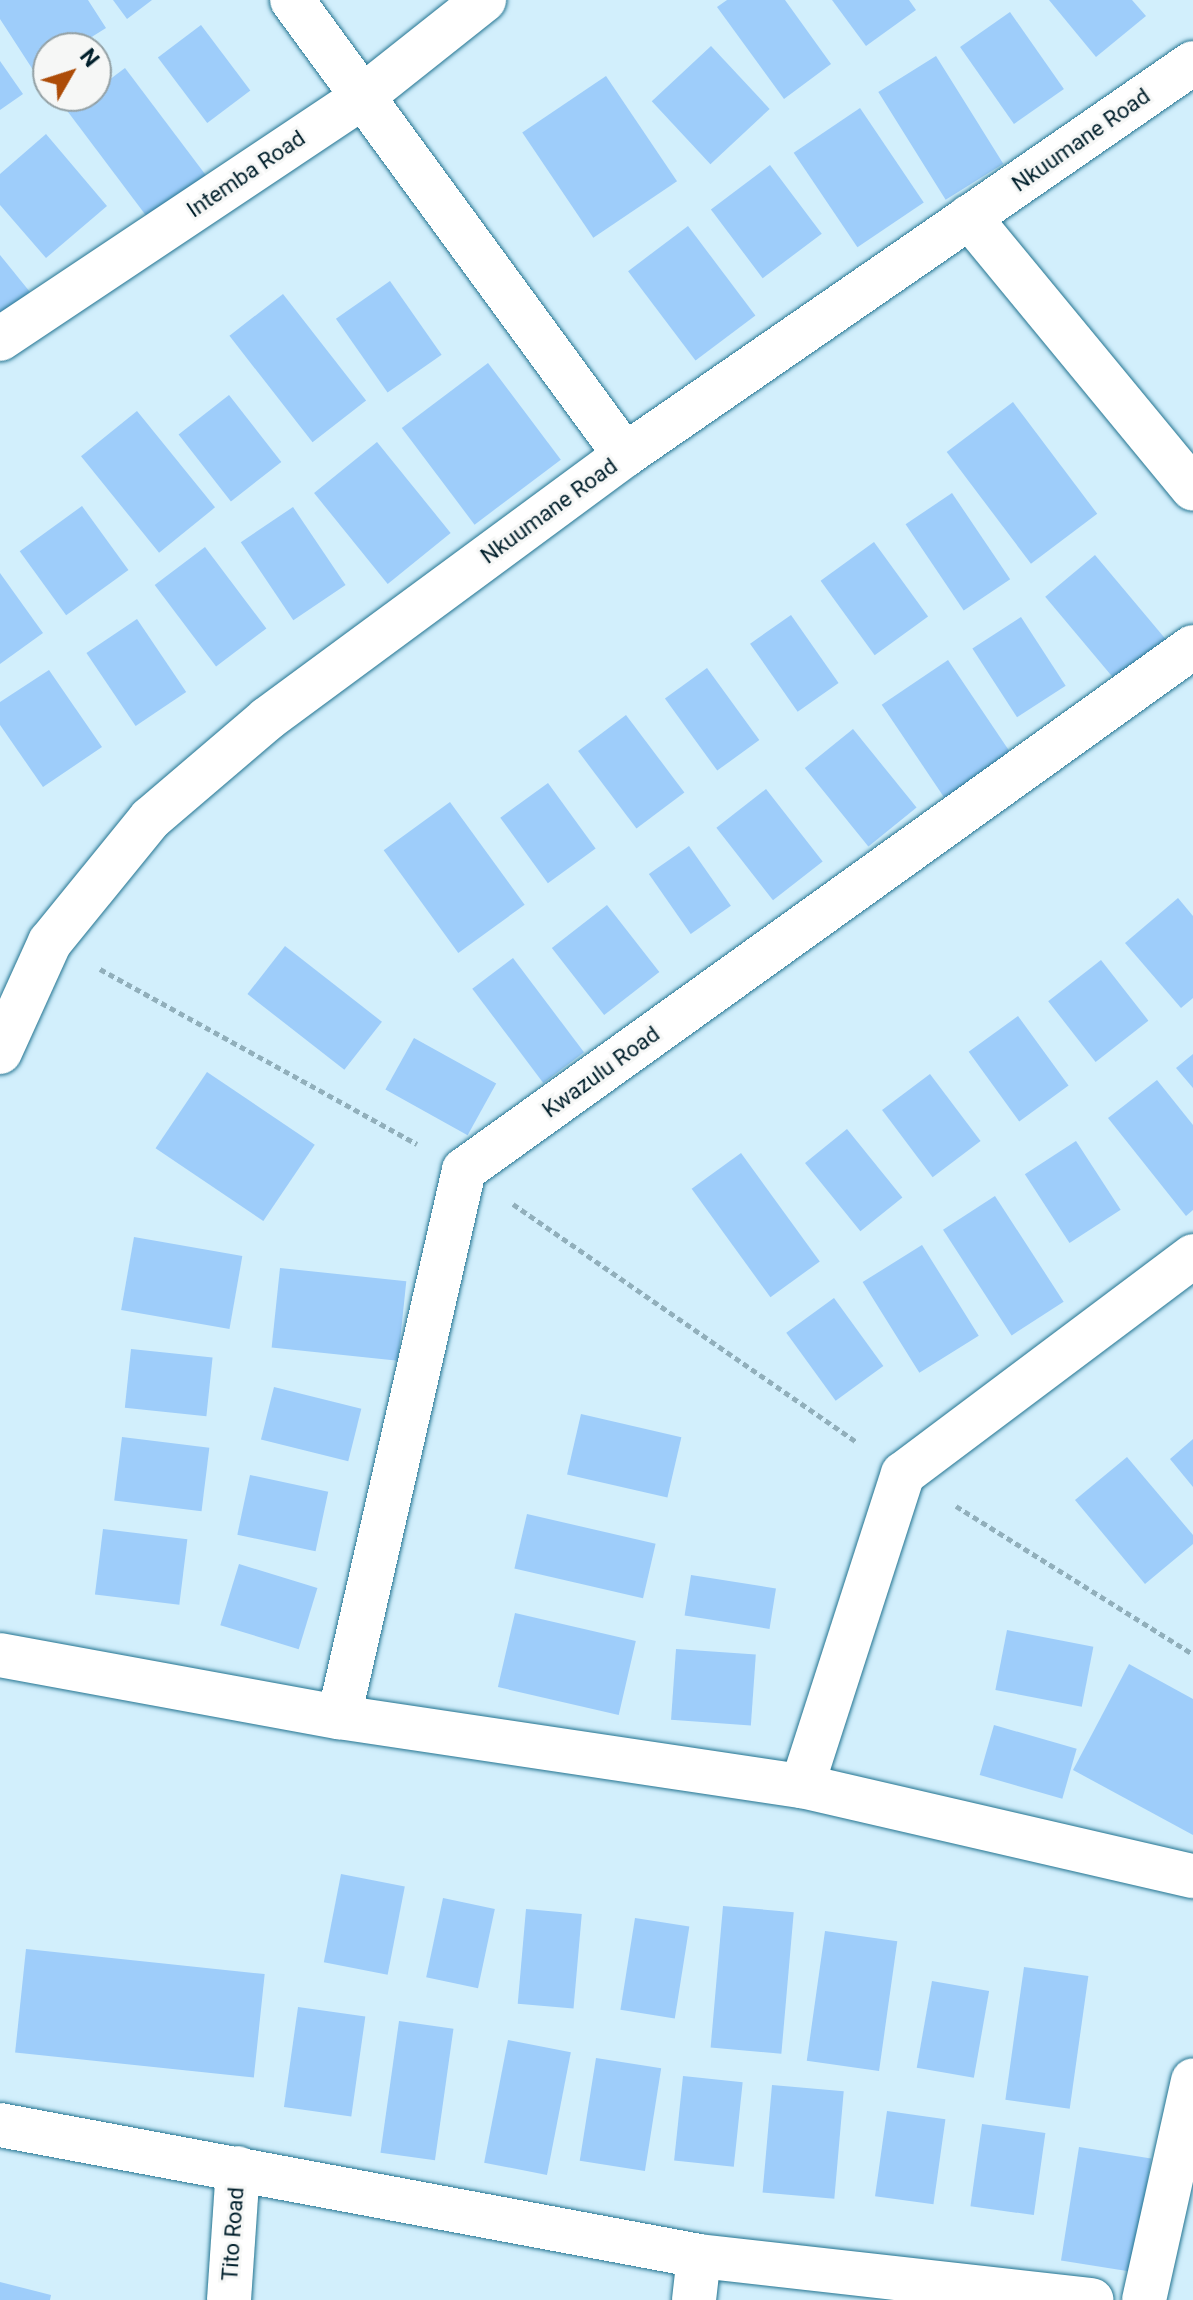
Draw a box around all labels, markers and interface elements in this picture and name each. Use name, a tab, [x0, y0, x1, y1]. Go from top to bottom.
north arrow	[32, 32, 112, 112]
text: N	[75, 44, 104, 72]
street label: Nkuumane Road	[1007, 83, 1155, 197]
street label: Intemba Road	[182, 125, 310, 223]
street label: Nkuumane Road	[476, 453, 622, 569]
street label: Kwazulu Road	[537, 1021, 665, 1123]
street label: Tito Road	[217, 2186, 249, 2282]

